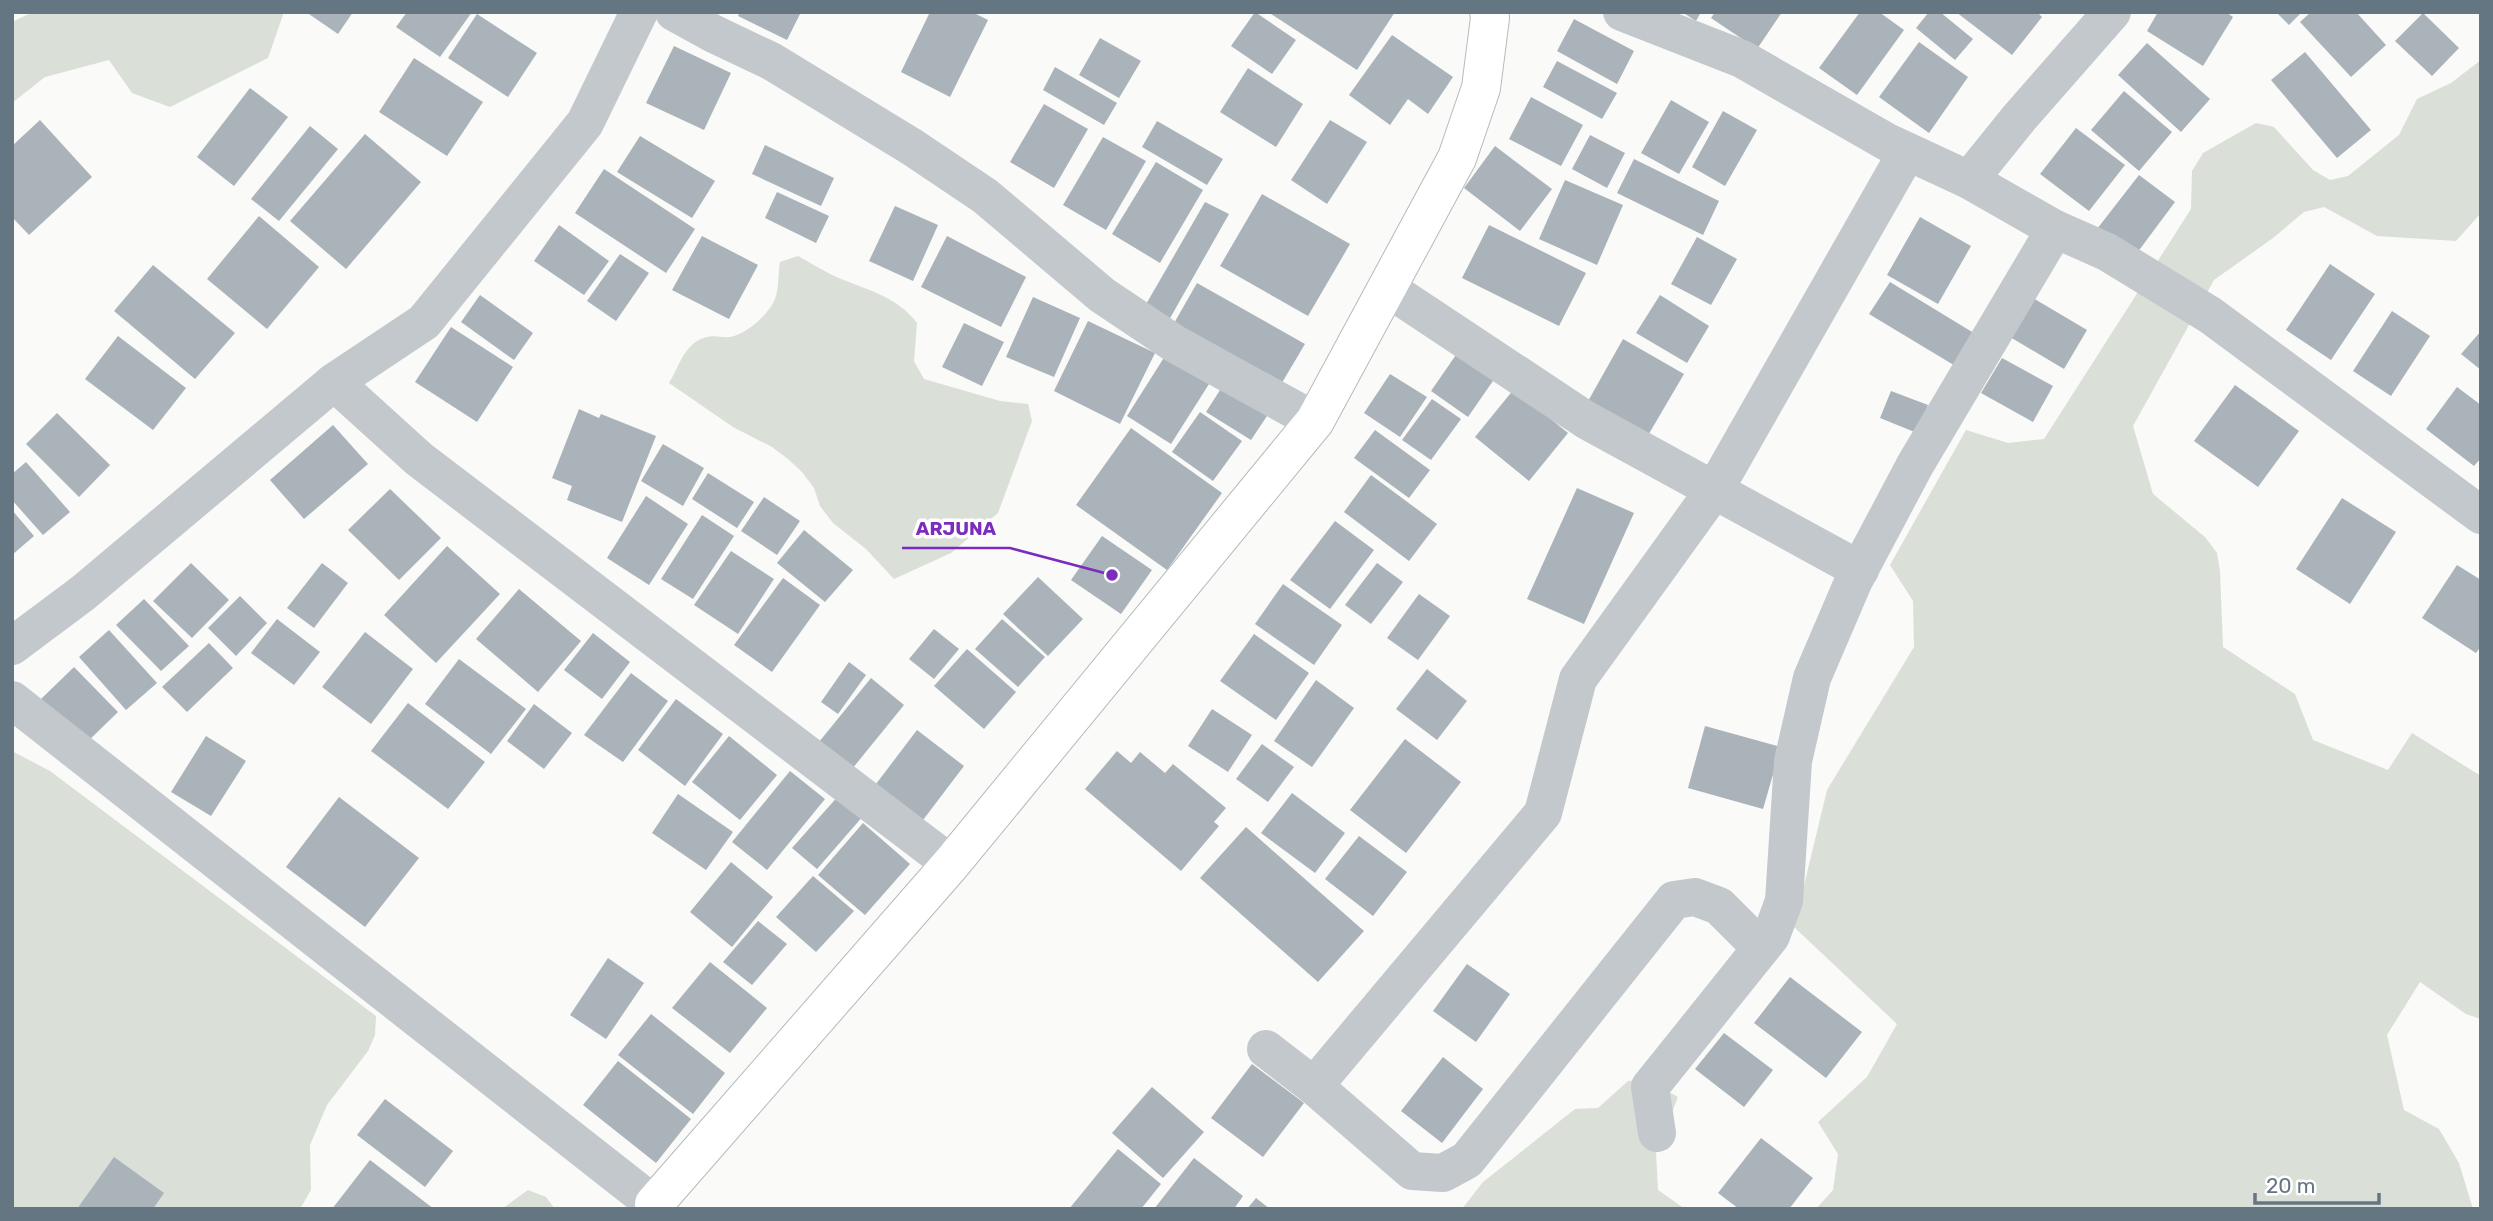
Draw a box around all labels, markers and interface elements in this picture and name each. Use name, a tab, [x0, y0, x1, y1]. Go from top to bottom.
callout: ARJUNA	[902, 508, 1010, 548]
text: ARJUNA	[916, 517, 997, 540]
scale bar	[2255, 1162, 2379, 1206]
text: 20 m	[2266, 1173, 2315, 1198]

